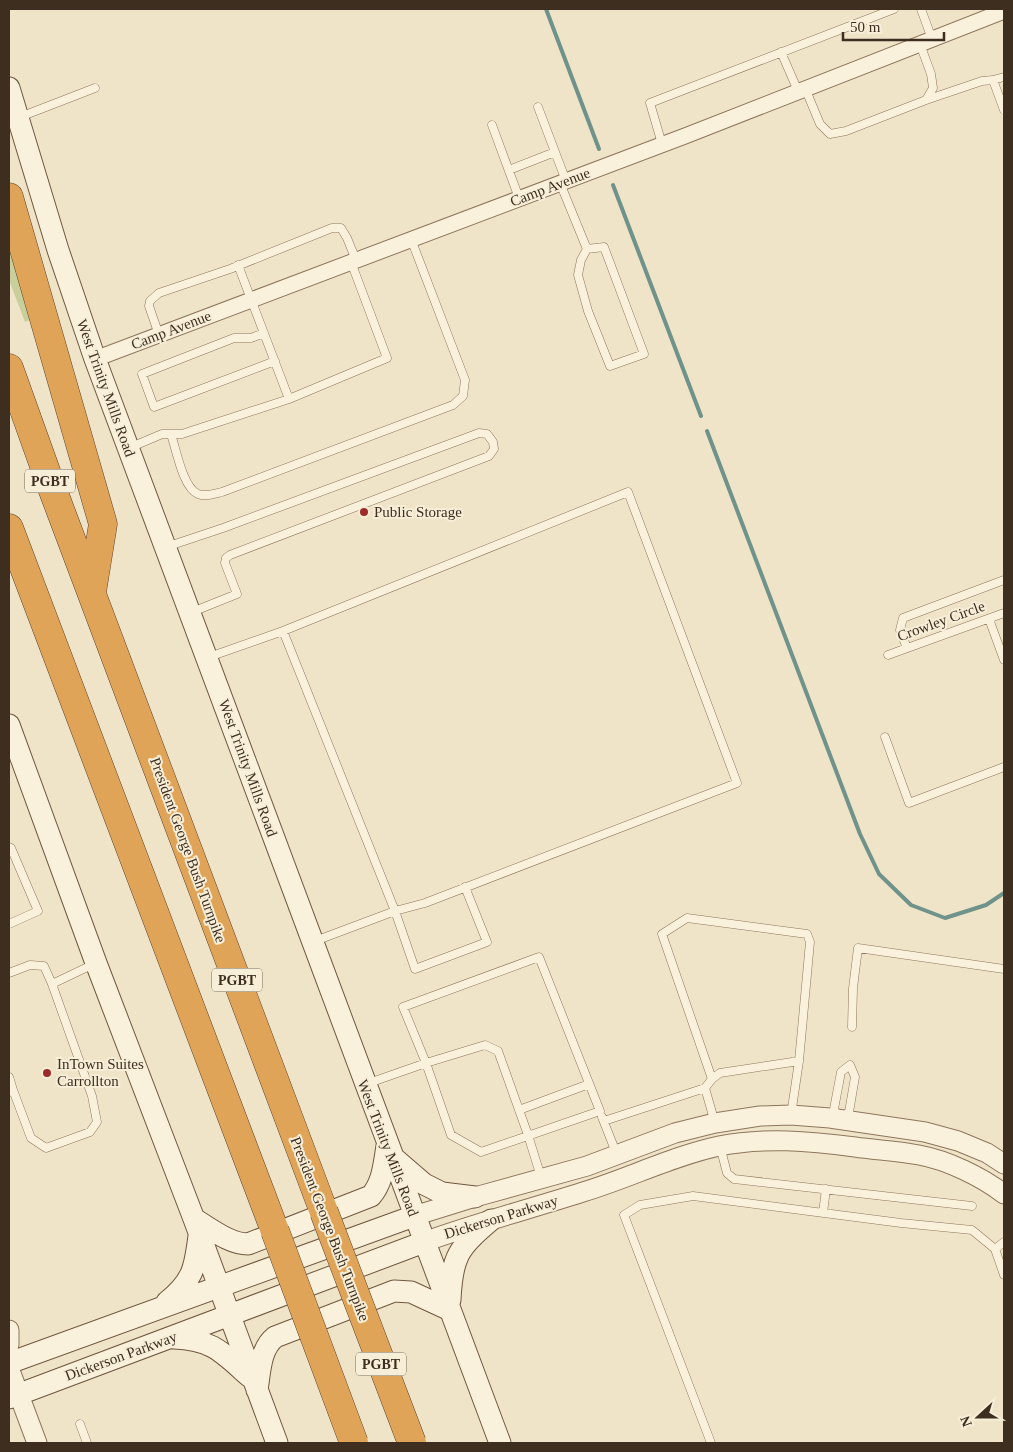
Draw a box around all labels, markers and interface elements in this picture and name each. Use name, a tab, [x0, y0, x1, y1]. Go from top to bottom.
scale bar	[843, 10, 944, 42]
text: 50 m	[850, 19, 881, 35]
street label: Camp Avenue	[508, 164, 593, 210]
street label: Camp Avenue	[129, 307, 214, 353]
street label: West Trinity Mills Road	[74, 317, 138, 459]
road number: PGBT	[25, 470, 75, 492]
place label: Public Storage	[374, 504, 462, 520]
marker: Public Storage	[358, 506, 370, 518]
street label: Crowley Circle	[895, 598, 987, 644]
street label: West Trinity Mills Road	[216, 697, 280, 839]
street label: President George Bush Turnpike	[147, 755, 229, 945]
road number: PGBT	[212, 968, 262, 992]
place label: InTown Suites Carrollton	[57, 1056, 144, 1089]
marker: InTown Suites Carrollton	[41, 1067, 53, 1079]
street label: West Trinity Mills Road	[355, 1077, 422, 1219]
street label: President George Bush Turnpike	[287, 1135, 373, 1324]
street label: Dickerson Parkway	[442, 1192, 560, 1242]
street label: Dickerson Parkway	[63, 1328, 180, 1384]
road number: PGBT	[356, 1352, 406, 1376]
north arrow	[953, 1392, 1003, 1442]
text: N	[958, 1414, 975, 1429]

